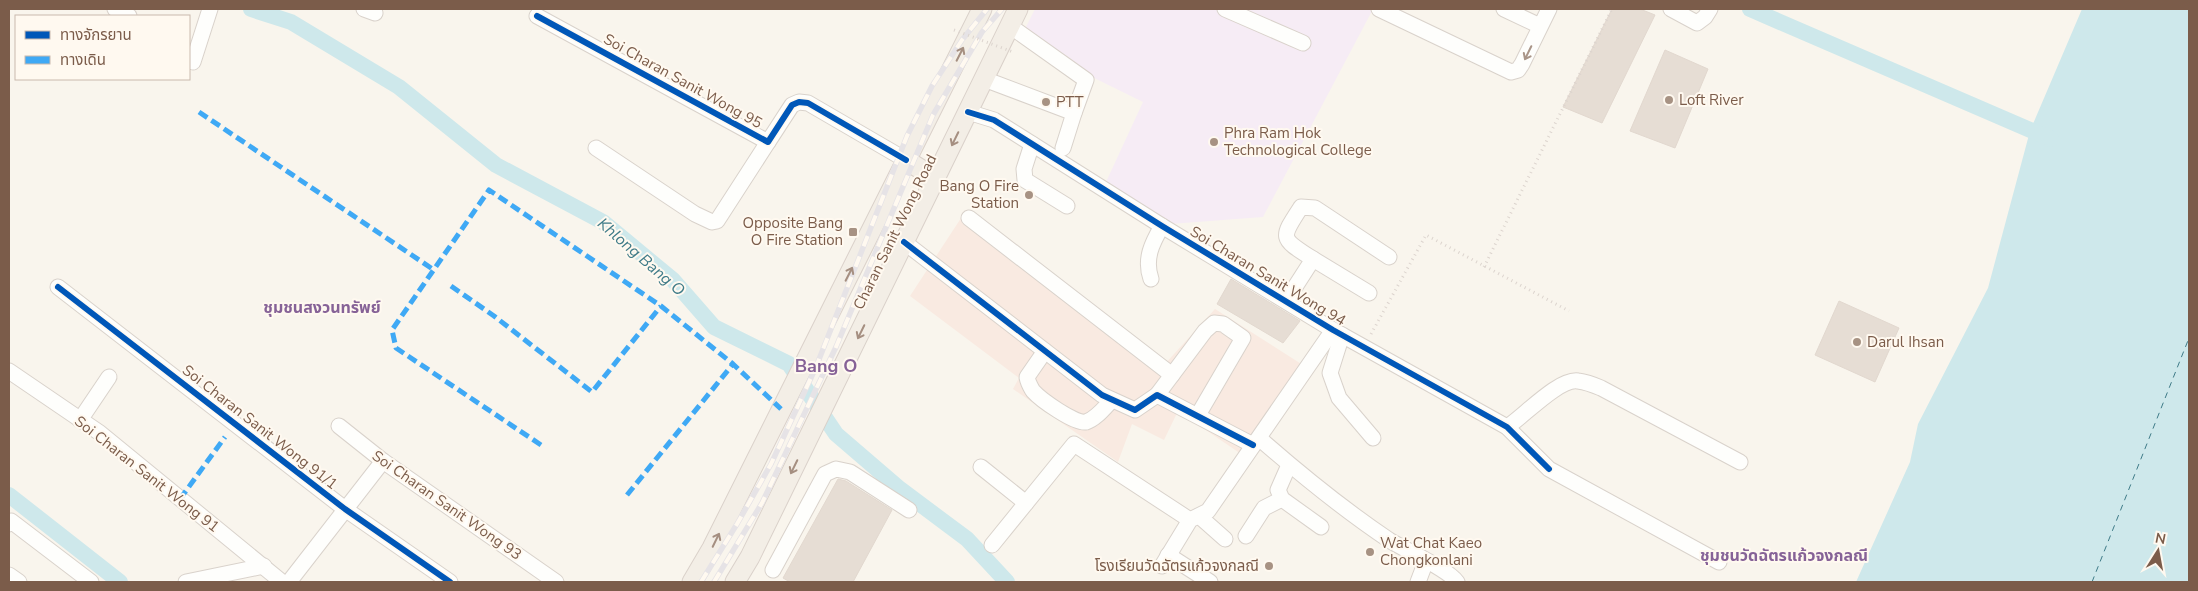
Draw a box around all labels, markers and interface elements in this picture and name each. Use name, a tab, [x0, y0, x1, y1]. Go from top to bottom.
legend	[15, 15, 190, 80]
text: ทางจักรยาน	[60, 25, 132, 45]
street label: Soi Charan Sanit Wong 95	[600, 29, 766, 133]
one-way arrow	[1522, 45, 1532, 60]
one-way arrow	[956, 47, 965, 62]
text: ทางเดิน	[60, 50, 106, 70]
place label: Loft River	[1679, 90, 1744, 110]
place label: PTT	[1056, 92, 1083, 112]
marker: Loft River	[1663, 94, 1675, 106]
marker: PTT	[1040, 96, 1052, 108]
place label: Phra Ram Hok Technological College	[1224, 123, 1372, 160]
one-way arrow	[949, 131, 959, 146]
marker: Phra Ram Hok Technological College	[1208, 136, 1220, 148]
street label: Charan Sanit Wong Road	[849, 151, 941, 313]
place label: Bang O Fire Station	[939, 176, 1019, 213]
marker: Bang O Fire Station	[1023, 189, 1035, 201]
water label: Khlong Bang O	[593, 213, 689, 301]
place label: Opposite Bang O Fire Station	[743, 213, 843, 250]
street label: Soi Charan Sanit Wong 94	[1186, 221, 1350, 331]
marker: Opposite Bang O Fire Station	[847, 226, 859, 238]
one-way arrow	[844, 266, 854, 281]
district label: ชุมชนสงวนทรัพย์	[263, 297, 381, 319]
one-way arrow	[855, 324, 865, 339]
place label: Darul Ihsan	[1867, 332, 1944, 352]
marker: Darul Ihsan	[1851, 336, 1863, 348]
district label: Bang O	[795, 354, 857, 378]
street label: Soi Charan Sanit Wong 91/1	[178, 360, 342, 494]
street label: Soi Charan Sanit Wong 91	[71, 411, 223, 537]
street label: Soi Charan Sanit Wong 93	[368, 446, 526, 564]
one-way arrow	[789, 459, 798, 474]
north arrow	[2133, 526, 2183, 576]
text: N	[2153, 528, 2167, 549]
one-way arrow	[711, 532, 721, 547]
place label: Wat Chat Kaeo Chongkonlani	[1380, 533, 1482, 570]
district label: ชุมชนวัดฉัตรแก้วจงกลณี	[1700, 545, 1868, 567]
marker: Wat Chat Kaeo Chongkonlani	[1364, 546, 1376, 558]
place label: โรงเรียนวัดฉัตรแก้วจงกลณี	[1095, 556, 1259, 576]
marker: โรงเรียนวัดฉัตรแก้วจงกลณี	[1263, 560, 1275, 572]

